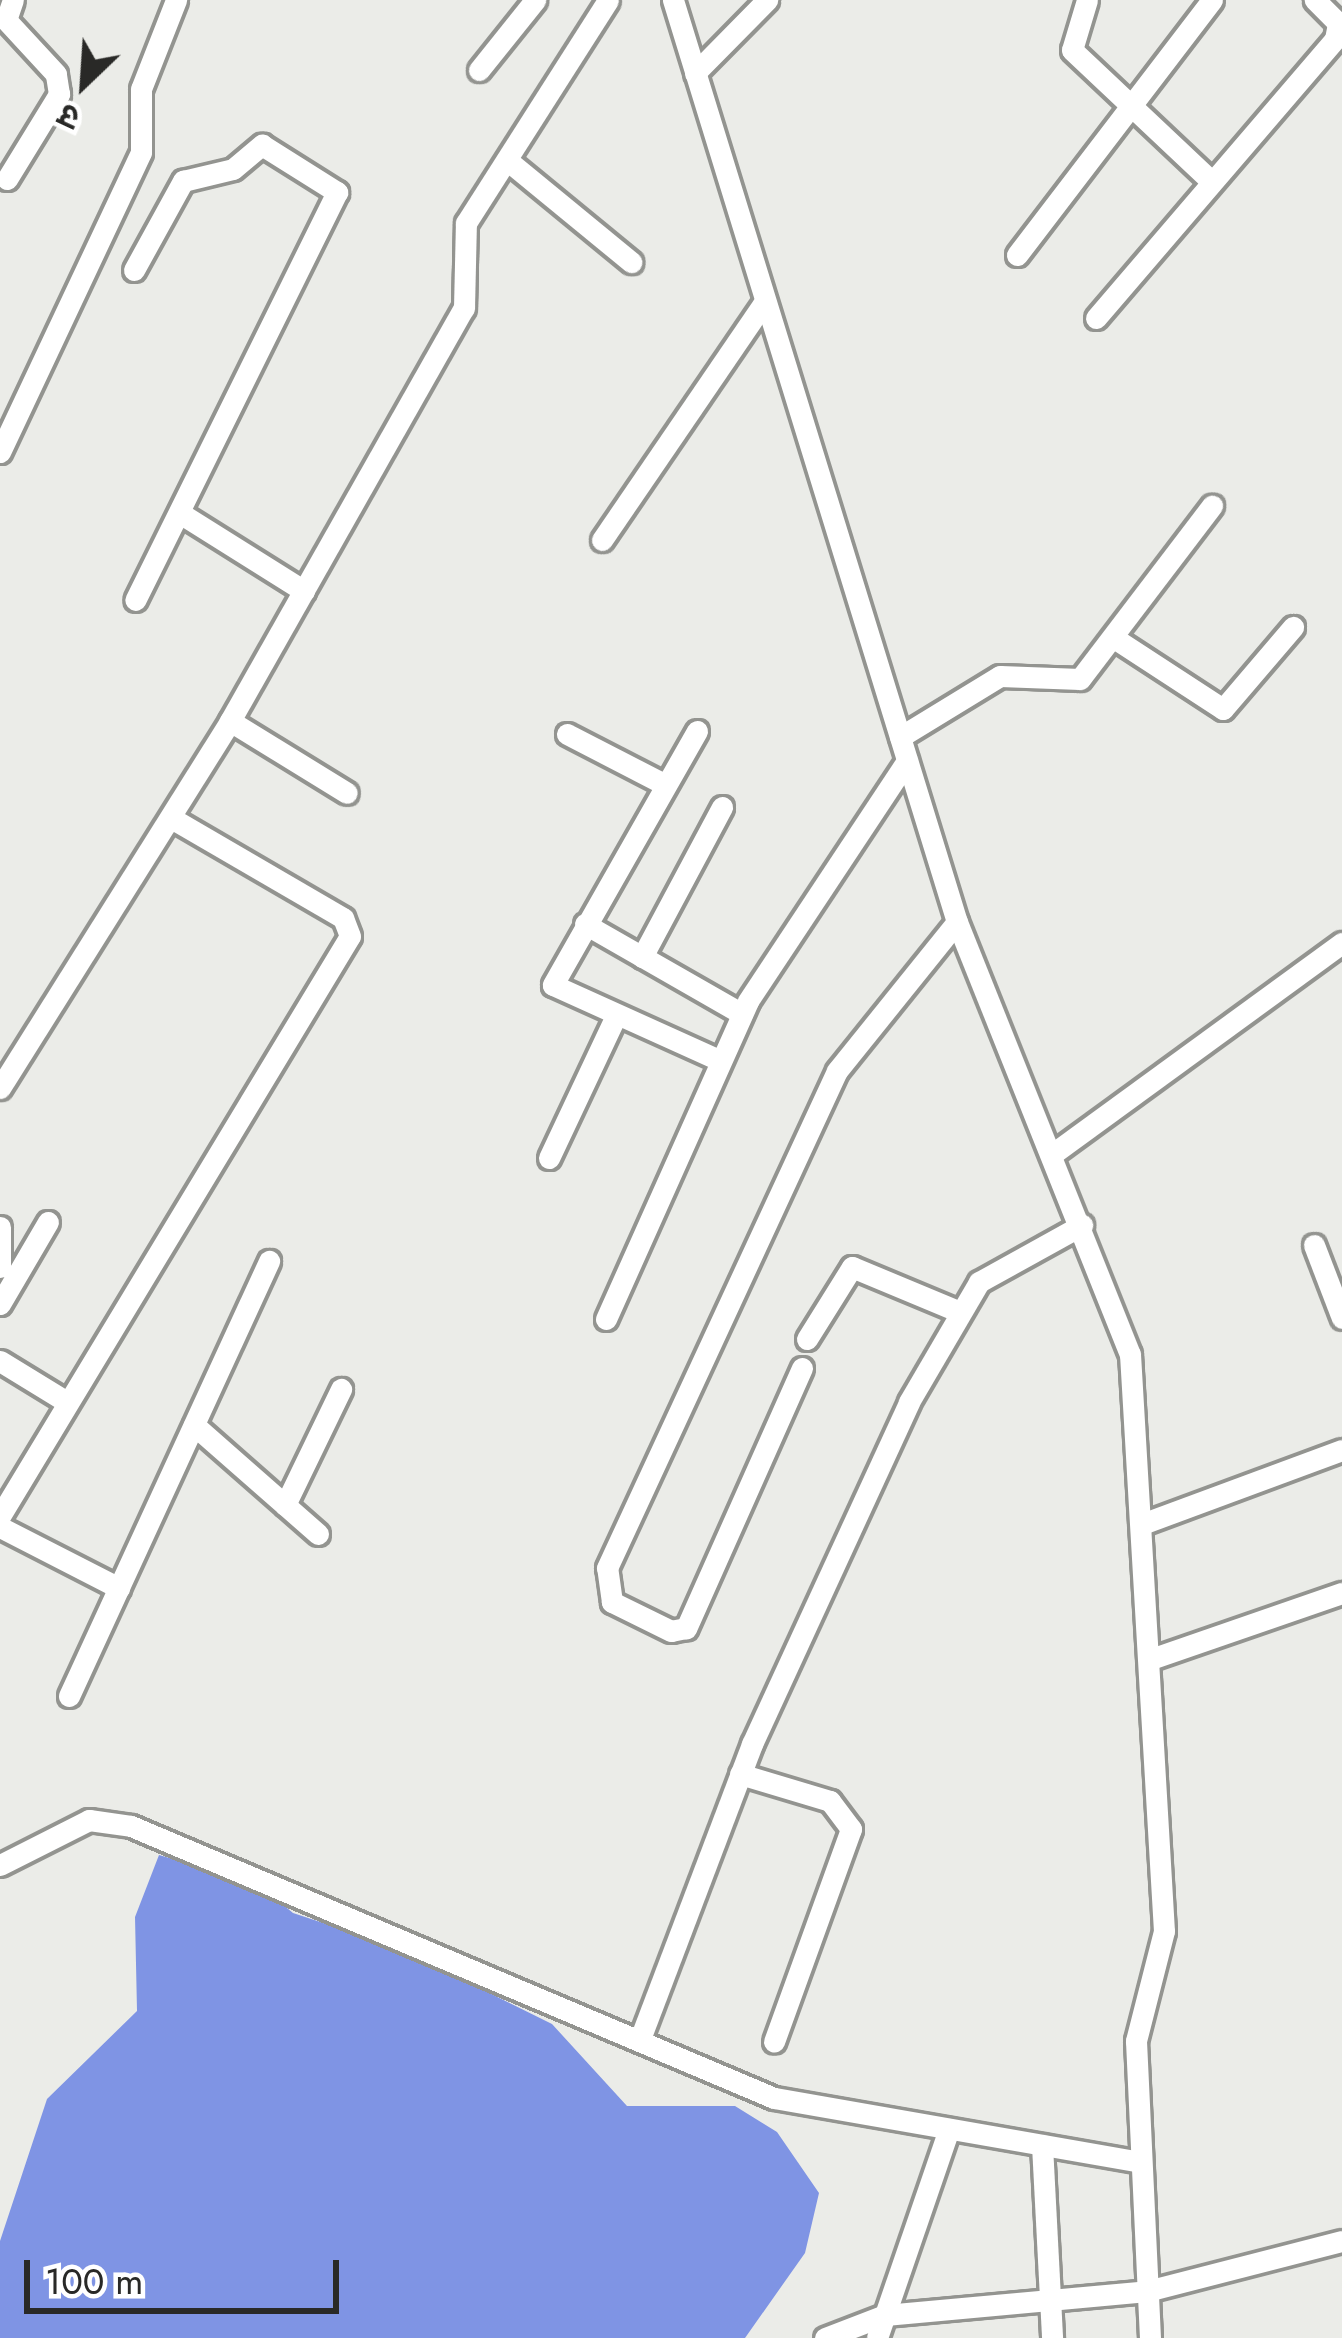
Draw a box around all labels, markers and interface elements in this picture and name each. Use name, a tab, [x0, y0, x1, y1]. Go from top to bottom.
north arrow	[24, 24, 144, 144]
text: उ	[50, 92, 87, 142]
scale bar	[30, 2236, 345, 2310]
text: 100 m	[45, 2255, 143, 2307]

